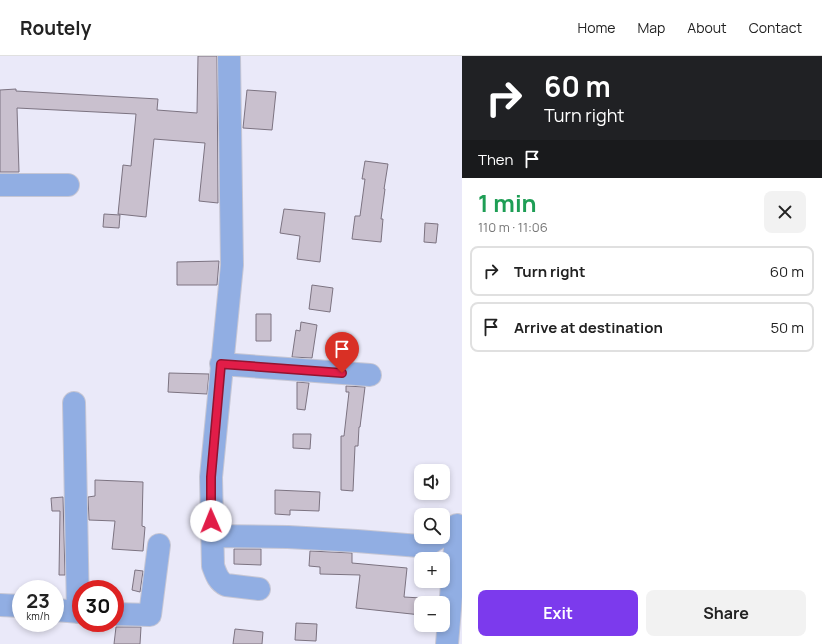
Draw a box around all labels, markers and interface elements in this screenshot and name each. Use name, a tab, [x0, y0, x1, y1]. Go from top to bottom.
text: Routely	[20, 15, 91, 41]
text: Home	[578, 18, 615, 37]
text: Map	[637, 18, 665, 37]
text: About	[687, 18, 727, 37]
text: Contact	[749, 18, 802, 37]
text: 60 m	[544, 67, 611, 105]
icon: right	[478, 72, 530, 124]
text: Turn right	[544, 103, 625, 127]
icon: arrive	[521, 148, 543, 170]
text: Then	[478, 149, 513, 170]
text: 1 min	[478, 186, 537, 219]
button: close	[764, 191, 806, 233]
text: 110 m · 11:06	[478, 218, 548, 236]
icon: right	[480, 260, 502, 282]
text: Turn right	[514, 261, 585, 282]
text: 60 m	[770, 261, 804, 282]
icon: arrive	[480, 316, 502, 338]
text: Arrive at destination	[514, 317, 663, 338]
text: 50 m	[770, 317, 804, 338]
pin	[325, 332, 359, 373]
icon: arrive	[331, 338, 353, 360]
map controls	[414, 464, 450, 632]
button: sound	[414, 464, 450, 500]
position arrow	[190, 500, 232, 542]
button: search	[414, 508, 450, 544]
button: +	[414, 552, 450, 588]
speed limit sign: 30	[72, 580, 124, 632]
text: 23	[26, 587, 50, 614]
button: Exit	[478, 590, 638, 636]
button: Share	[646, 590, 806, 636]
button: −	[414, 596, 450, 632]
text: km/h	[26, 609, 50, 623]

